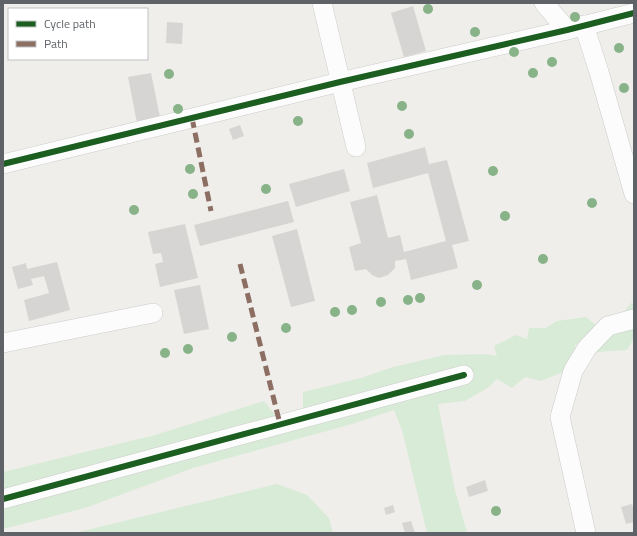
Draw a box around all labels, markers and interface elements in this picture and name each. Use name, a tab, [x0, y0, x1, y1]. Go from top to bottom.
legend	[8, 8, 148, 60]
text: Cycle path	[44, 14, 96, 33]
text: Path	[44, 34, 68, 53]

